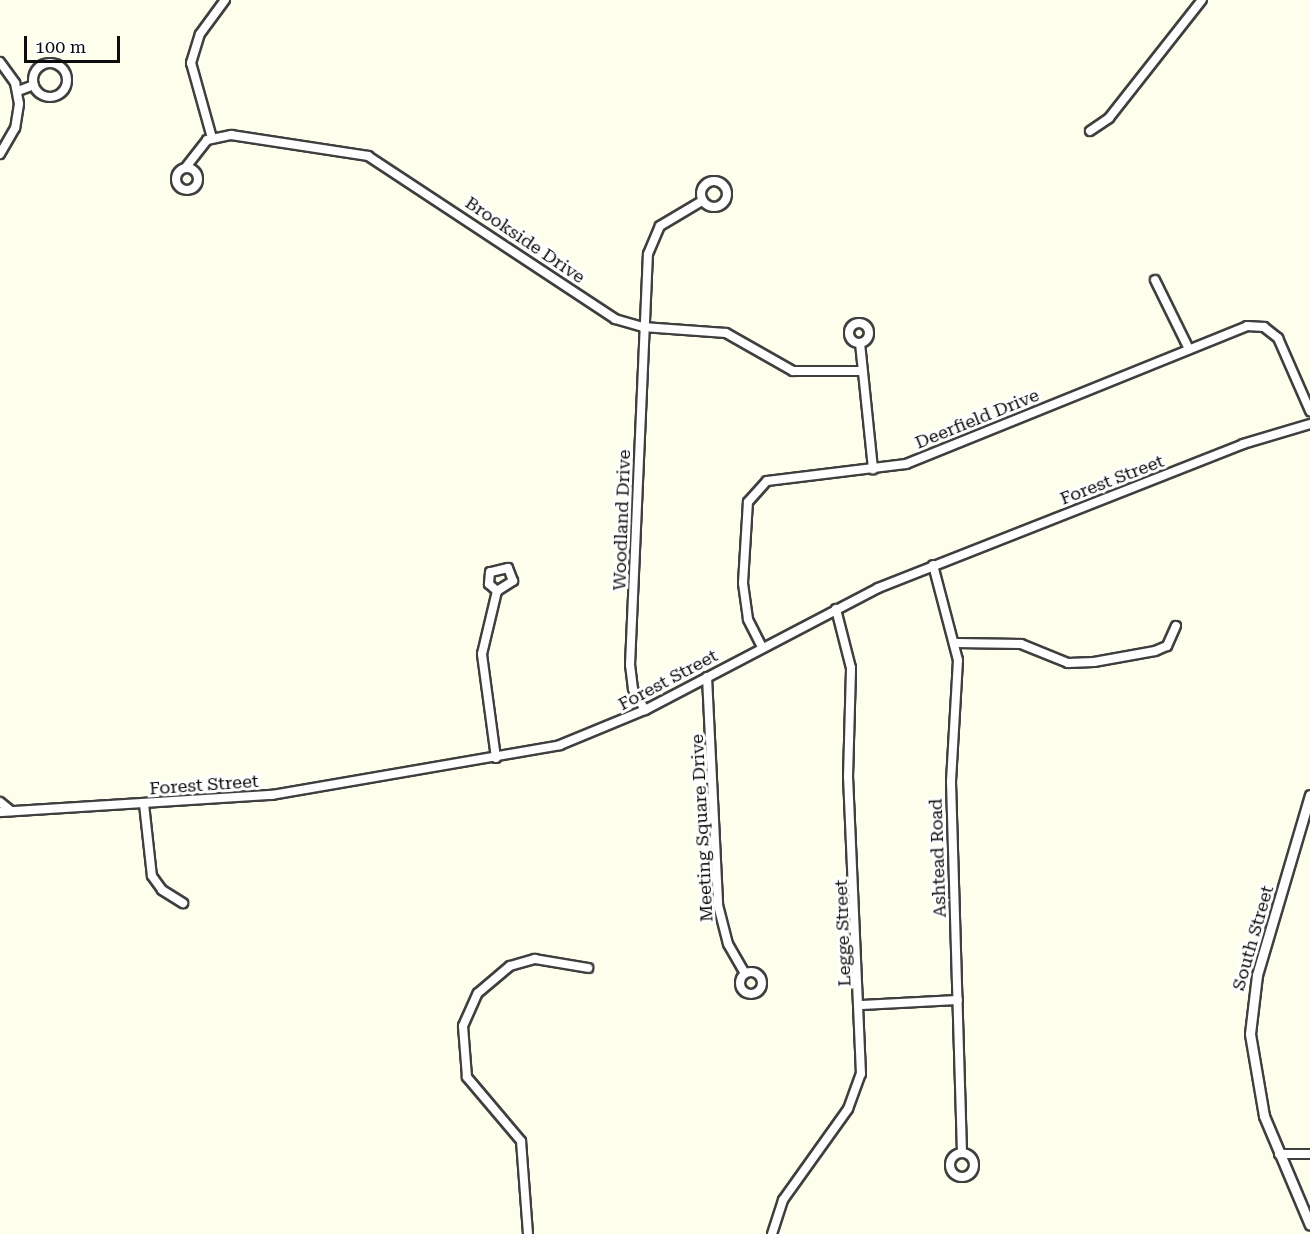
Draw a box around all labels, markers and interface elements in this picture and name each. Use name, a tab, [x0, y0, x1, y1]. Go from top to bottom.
scale bar	[27, 24, 123, 62]
text: 100 m	[35, 36, 86, 57]
street label: Brookside Drive	[461, 192, 589, 288]
street label: Deerfield Drive	[912, 384, 1042, 454]
street label: Woodland Drive	[609, 449, 635, 591]
street label: Forest Street	[1057, 450, 1167, 510]
street label: Forest Street	[615, 645, 721, 715]
street label: Meeting Square Drive	[686, 733, 718, 923]
street label: Forest Street	[149, 770, 259, 800]
street label: Ashtead Road	[925, 798, 951, 918]
street label: Legge Street	[830, 879, 856, 987]
street label: South Street	[1228, 883, 1278, 993]

